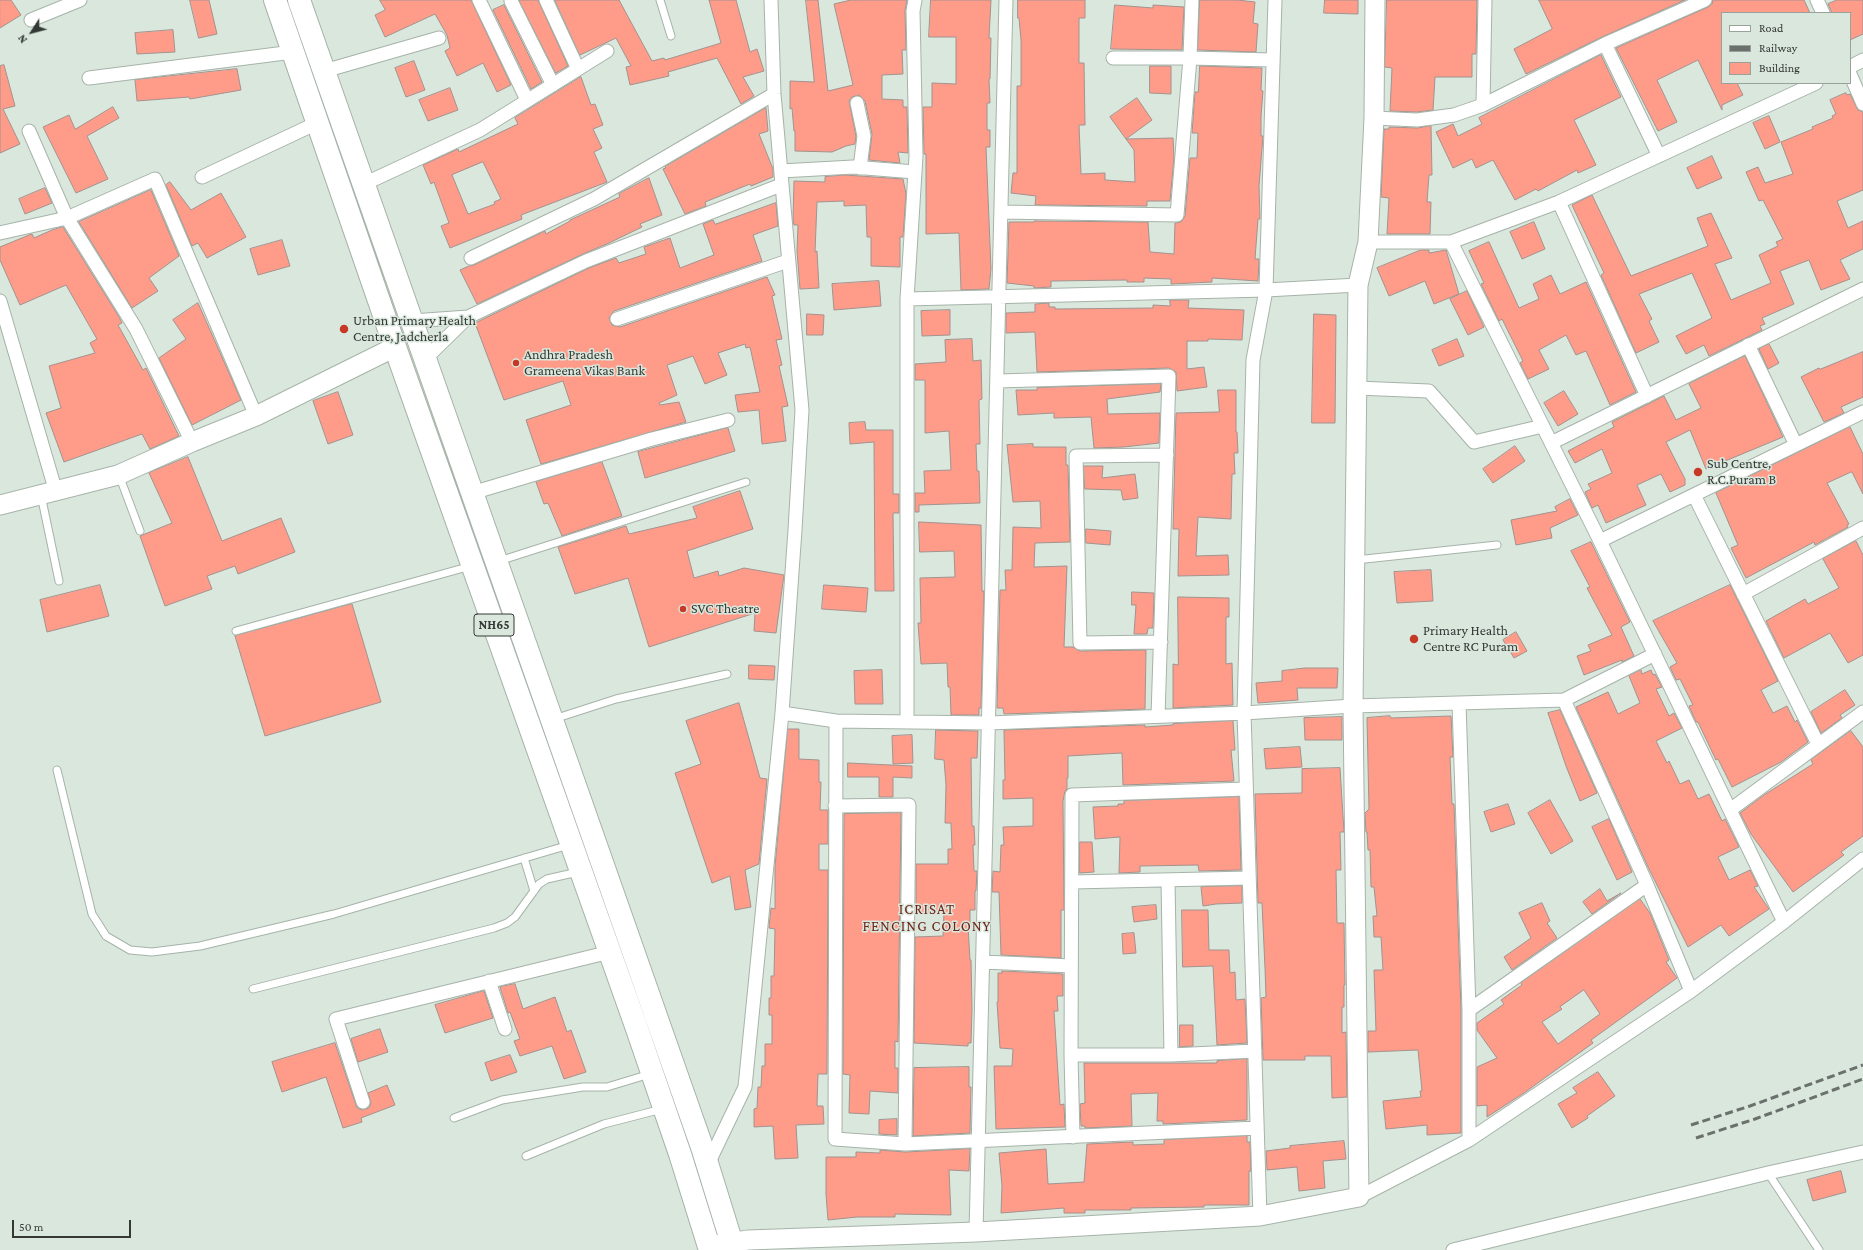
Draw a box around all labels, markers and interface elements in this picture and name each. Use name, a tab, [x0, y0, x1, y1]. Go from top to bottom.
north arrow	[12, 12, 52, 52]
legend	[1721, 12, 1851, 84]
text: Road	[1759, 21, 1783, 35]
text: N	[15, 32, 29, 46]
text: Railway	[1759, 41, 1797, 55]
text: Building	[1759, 61, 1800, 75]
place label: Urban Primary Health Centre, Jadcherla	[353, 313, 476, 346]
marker: Urban Primary Health Centre, Jadcherla	[338, 323, 350, 335]
place label: Andhra Pradesh Grameena Vikas Bank	[524, 347, 645, 380]
marker: Andhra Pradesh Grameena Vikas Bank	[511, 358, 521, 368]
place label: Sub Centre, R.C.Puram B	[1707, 456, 1776, 488]
marker: Sub Centre, R.C.Puram B	[1692, 466, 1704, 478]
place label: SVC Theatre	[691, 601, 759, 617]
marker: SVC Theatre	[678, 604, 688, 614]
road number: NH65	[474, 614, 514, 636]
place label: Primary Health Centre RC Puram	[1423, 623, 1518, 656]
marker: Primary Health Centre RC Puram	[1408, 633, 1420, 645]
district label: ICRISAT FENCING COLONY	[862, 900, 992, 935]
scale bar	[14, 1212, 133, 1238]
text: 50 m	[19, 1220, 43, 1234]

